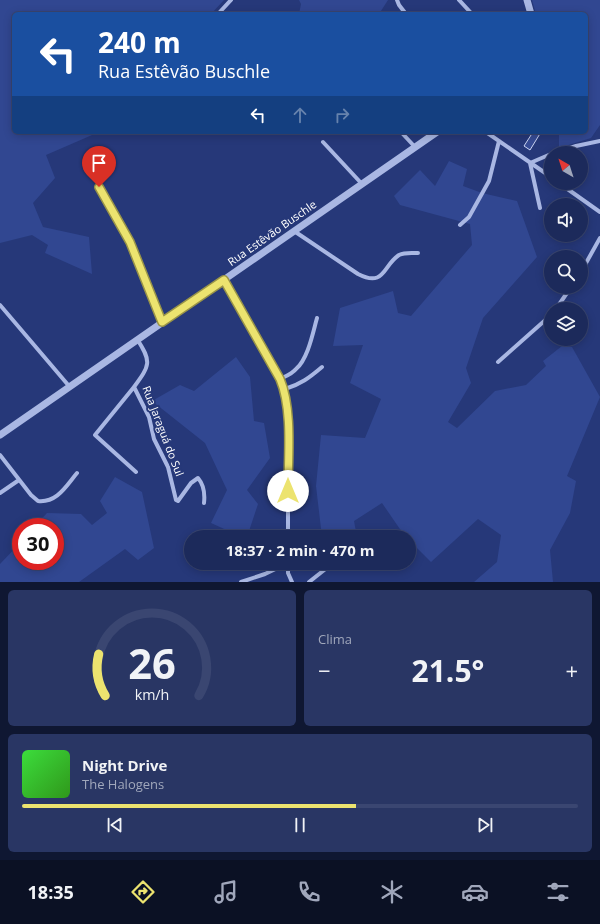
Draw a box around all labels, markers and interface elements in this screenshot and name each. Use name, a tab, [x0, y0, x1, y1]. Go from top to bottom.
text: 240 m	[98, 23, 181, 61]
icon: left	[32, 28, 84, 80]
text: Rua Estêvão Buschle	[98, 59, 270, 83]
icon: left	[247, 104, 269, 126]
icon: ahead	[289, 104, 311, 126]
icon: right	[331, 104, 353, 126]
pin	[82, 146, 116, 187]
north arrow	[544, 146, 588, 190]
map controls	[544, 146, 588, 346]
icon: arrive	[88, 152, 110, 174]
street label: Rua Estêvão Buschle	[224, 196, 319, 269]
button: sound	[544, 198, 588, 242]
button: search	[544, 250, 588, 294]
button: layers	[544, 302, 588, 346]
street label: Rua Jaraguá do Sul	[139, 383, 188, 478]
position arrow	[267, 470, 309, 512]
speed limit sign: 30	[12, 518, 64, 570]
text: 18:37 · 2 min · 470 m	[226, 540, 374, 560]
text: Clima	[318, 630, 352, 648]
text: 26	[128, 635, 176, 691]
text: 21.5°	[412, 650, 484, 691]
text: −	[318, 655, 331, 685]
text: +	[565, 655, 578, 685]
text: km/h	[135, 685, 169, 704]
text: Night Drive	[82, 755, 167, 775]
text: The Halogens	[82, 775, 164, 793]
icon: previous	[104, 814, 126, 836]
icon: pause	[289, 814, 311, 836]
icon: next	[474, 814, 496, 836]
icon: directions	[129, 878, 157, 906]
icon: music	[212, 878, 240, 906]
icon: phone	[295, 878, 323, 906]
icon: climate	[378, 878, 406, 906]
icon: car	[461, 878, 489, 906]
icon: filters	[544, 878, 572, 906]
text: 18:35	[28, 880, 74, 904]

